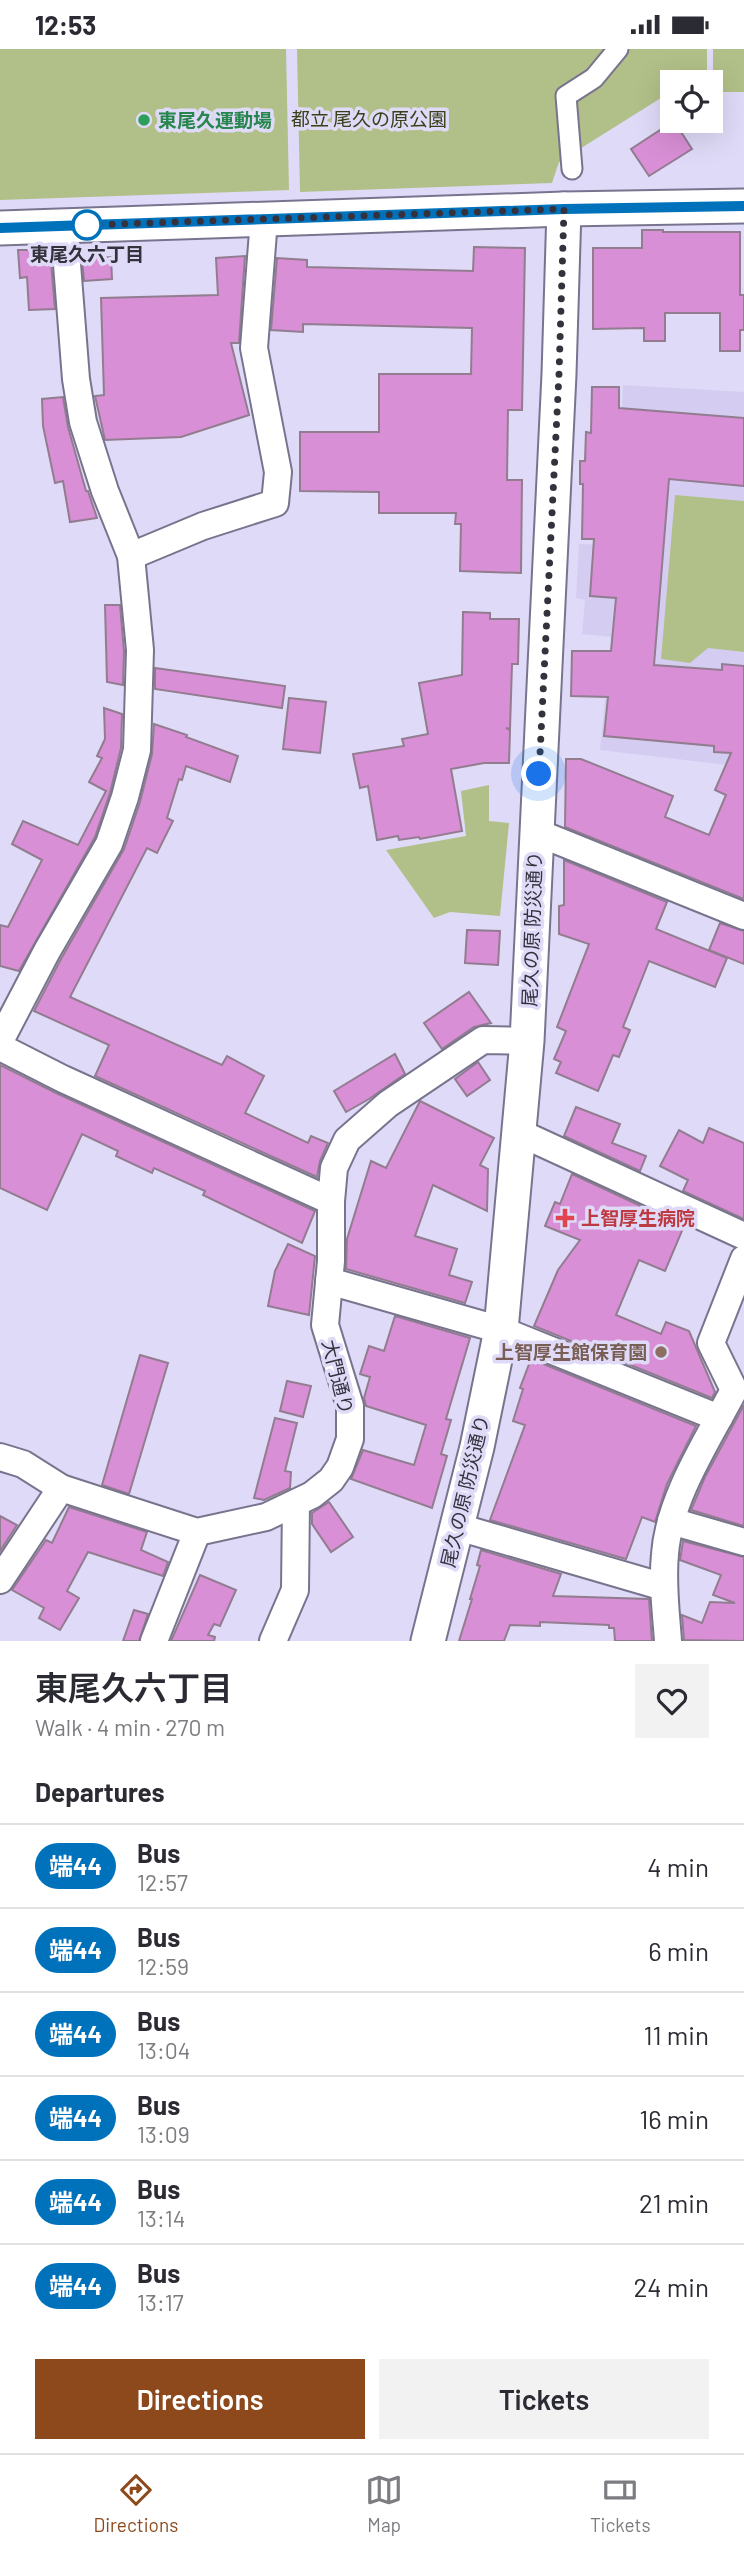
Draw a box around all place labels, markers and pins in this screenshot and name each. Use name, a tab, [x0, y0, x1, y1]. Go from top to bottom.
place label: 東尾久運動場	[158, 108, 272, 131]
marker: 東尾久運動場	[136, 112, 152, 128]
marker: 東尾久六丁目	[72, 210, 102, 240]
place label: 東尾久六丁目	[30, 242, 144, 265]
place label: 上智厚生病院	[581, 1206, 695, 1229]
marker: 上智厚生病院	[555, 1208, 575, 1228]
place label: 上智厚生館保育園	[495, 1340, 647, 1363]
marker: 上智厚生館保育園	[653, 1344, 669, 1360]

